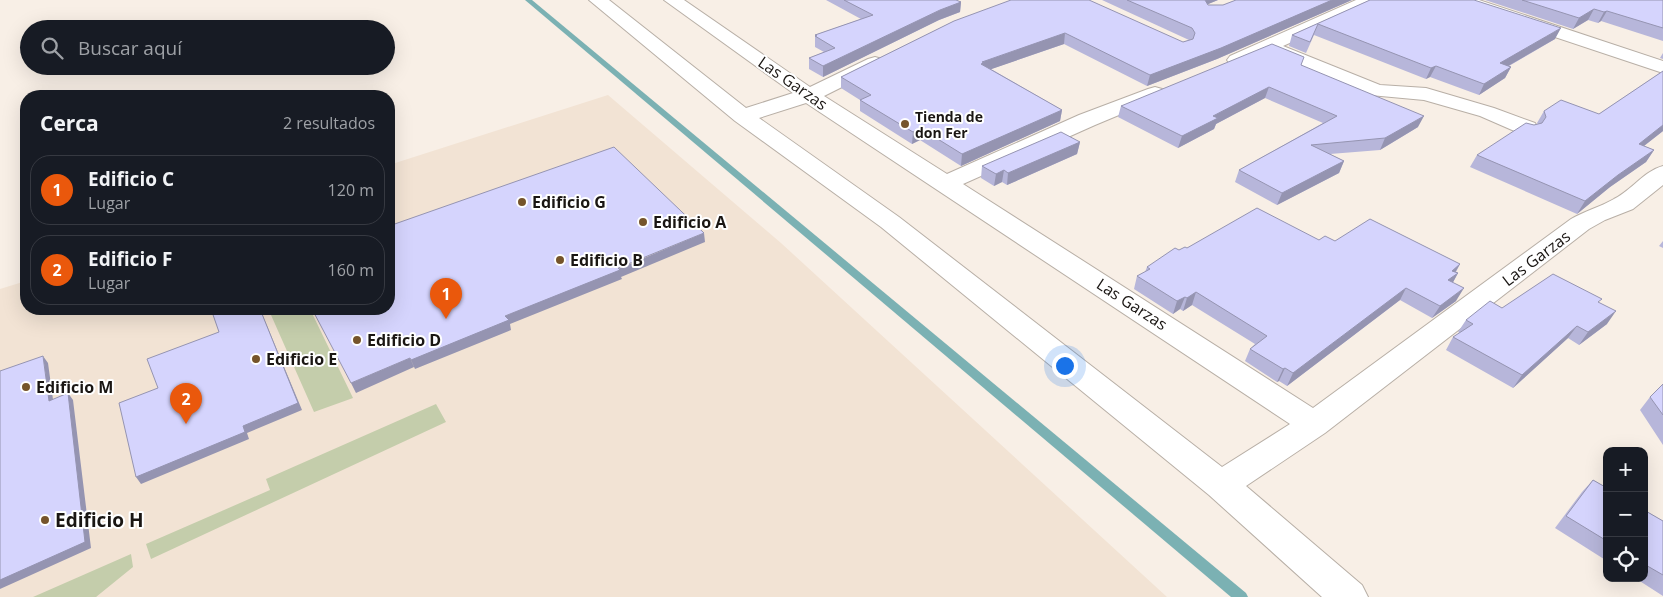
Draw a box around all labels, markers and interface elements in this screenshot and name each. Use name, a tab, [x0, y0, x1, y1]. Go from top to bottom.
search box	[20, 20, 395, 75]
icon: search	[38, 34, 66, 62]
text: Buscar aquí	[78, 35, 182, 61]
street label: Las Garzas	[754, 51, 832, 115]
place label: Tienda de don Fer	[915, 107, 983, 142]
text: Cerca	[40, 109, 99, 137]
text: 2 resultados	[283, 112, 375, 134]
marker: Tienda de don Fer	[899, 118, 911, 130]
text: Edificio C	[88, 166, 174, 192]
text: 1	[52, 179, 62, 201]
text: 120 m	[328, 179, 374, 201]
place label: Edificio G	[532, 191, 606, 213]
text: Lugar	[88, 192, 130, 214]
marker: Edificio G	[516, 196, 528, 208]
place label: Edificio A	[653, 211, 727, 233]
marker: Edificio A	[637, 216, 649, 228]
street label: Las Garzas	[1497, 225, 1575, 291]
text: Edificio F	[88, 246, 172, 272]
place label: Edificio B	[570, 249, 643, 271]
marker: Edificio B	[554, 254, 566, 266]
text: 2	[52, 259, 62, 281]
text: 160 m	[328, 259, 374, 281]
text: Lugar	[88, 272, 130, 294]
street label: Las Garzas	[1092, 273, 1172, 335]
pin: 1	[430, 278, 462, 319]
place label: Edificio D	[367, 329, 441, 351]
marker: Edificio D	[351, 334, 363, 346]
place label: Edificio E	[266, 348, 337, 370]
marker: Edificio E	[250, 353, 262, 365]
your location	[1052, 353, 1078, 379]
place label: Edificio M	[36, 376, 113, 398]
marker: Edificio M	[20, 381, 32, 393]
pin: 2	[170, 383, 202, 424]
map controls	[1603, 447, 1648, 582]
button: +	[1603, 447, 1648, 492]
button: −	[1603, 492, 1648, 537]
place label: Edificio H	[55, 507, 143, 533]
marker: Edificio H	[39, 514, 51, 526]
button: locate	[1603, 537, 1648, 582]

